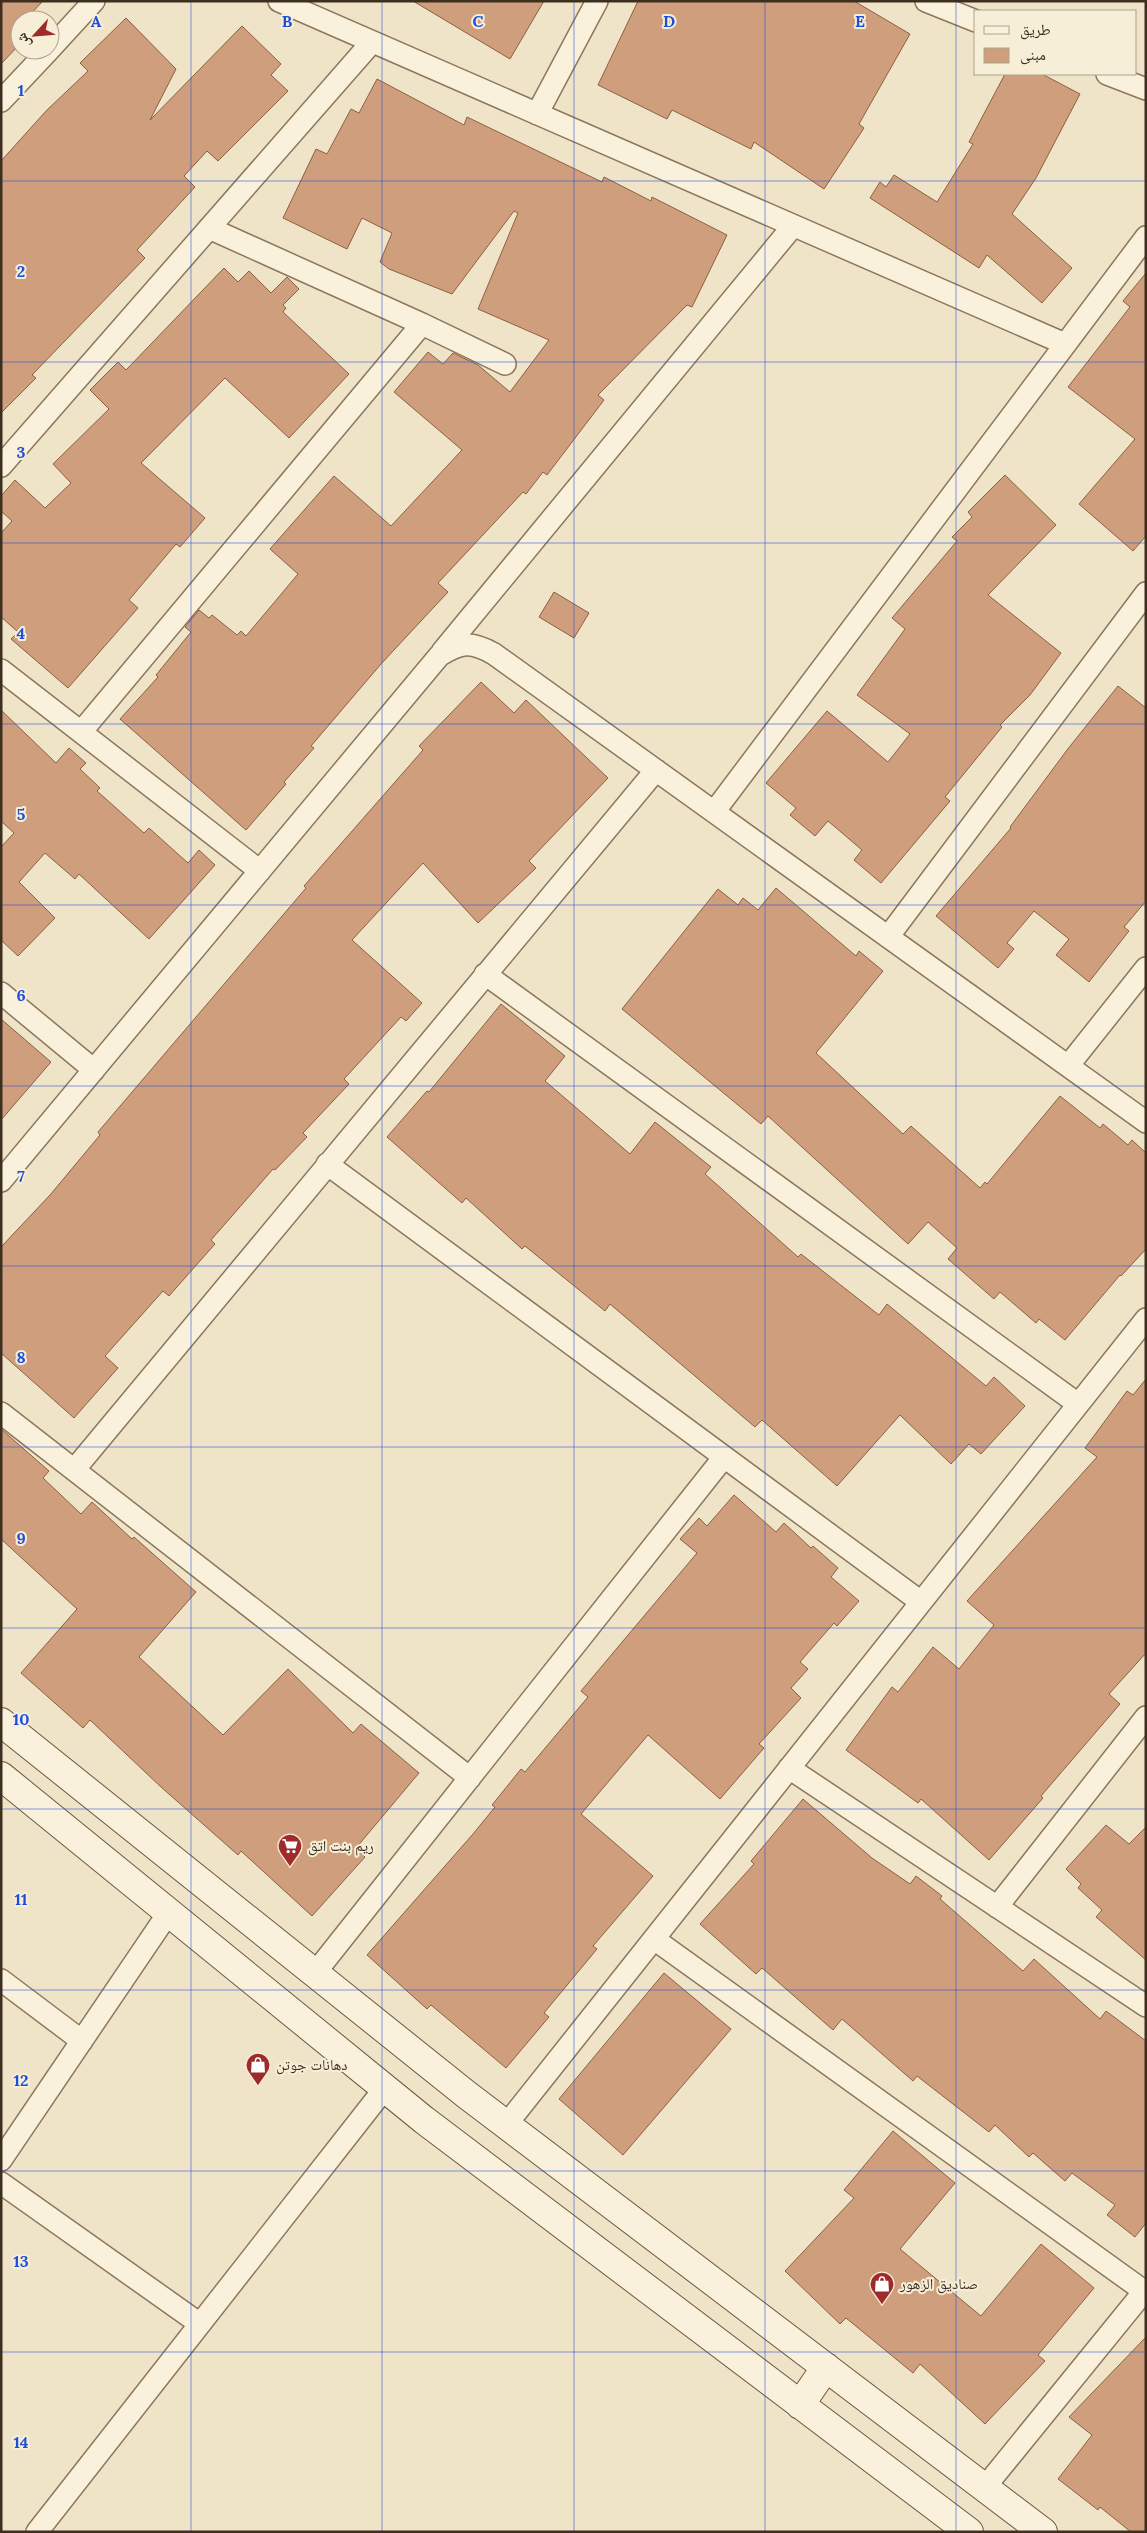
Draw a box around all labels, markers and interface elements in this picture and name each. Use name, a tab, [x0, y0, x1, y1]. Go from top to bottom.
north arrow	[10, 10, 60, 60]
legend	[974, 10, 1137, 75]
text: A	[91, 11, 102, 31]
text: B	[282, 11, 293, 31]
text: C	[472, 11, 484, 31]
text: D	[663, 11, 675, 31]
text: E	[855, 11, 865, 31]
text: طريق	[1020, 20, 1051, 40]
text: ش	[12, 30, 35, 51]
text: مبنى	[1020, 45, 1046, 65]
text: 1	[18, 80, 24, 100]
text: 2	[17, 261, 25, 281]
text: 3	[17, 442, 26, 462]
text: 4	[17, 623, 26, 643]
text: 5	[17, 804, 26, 824]
text: 6	[16, 985, 26, 1005]
text: 7	[17, 1166, 25, 1186]
text: 8	[16, 1347, 26, 1367]
text: 9	[16, 1528, 26, 1548]
text: 10	[13, 1709, 29, 1729]
supermarket icon: ريم بنت اتق	[277, 1833, 303, 1867]
place label: ريم بنت اتق	[308, 1836, 374, 1856]
text: 11	[15, 1889, 28, 1909]
shop icon: دهانات جوتن	[245, 2052, 271, 2086]
place label: دهانات جوتن	[276, 2055, 348, 2075]
text: 12	[13, 2070, 29, 2090]
text: 13	[13, 2251, 29, 2271]
shop icon: صناديق الزهور	[869, 2271, 895, 2305]
place label: صناديق الزهور	[899, 2274, 978, 2294]
text: 14	[13, 2432, 29, 2452]

